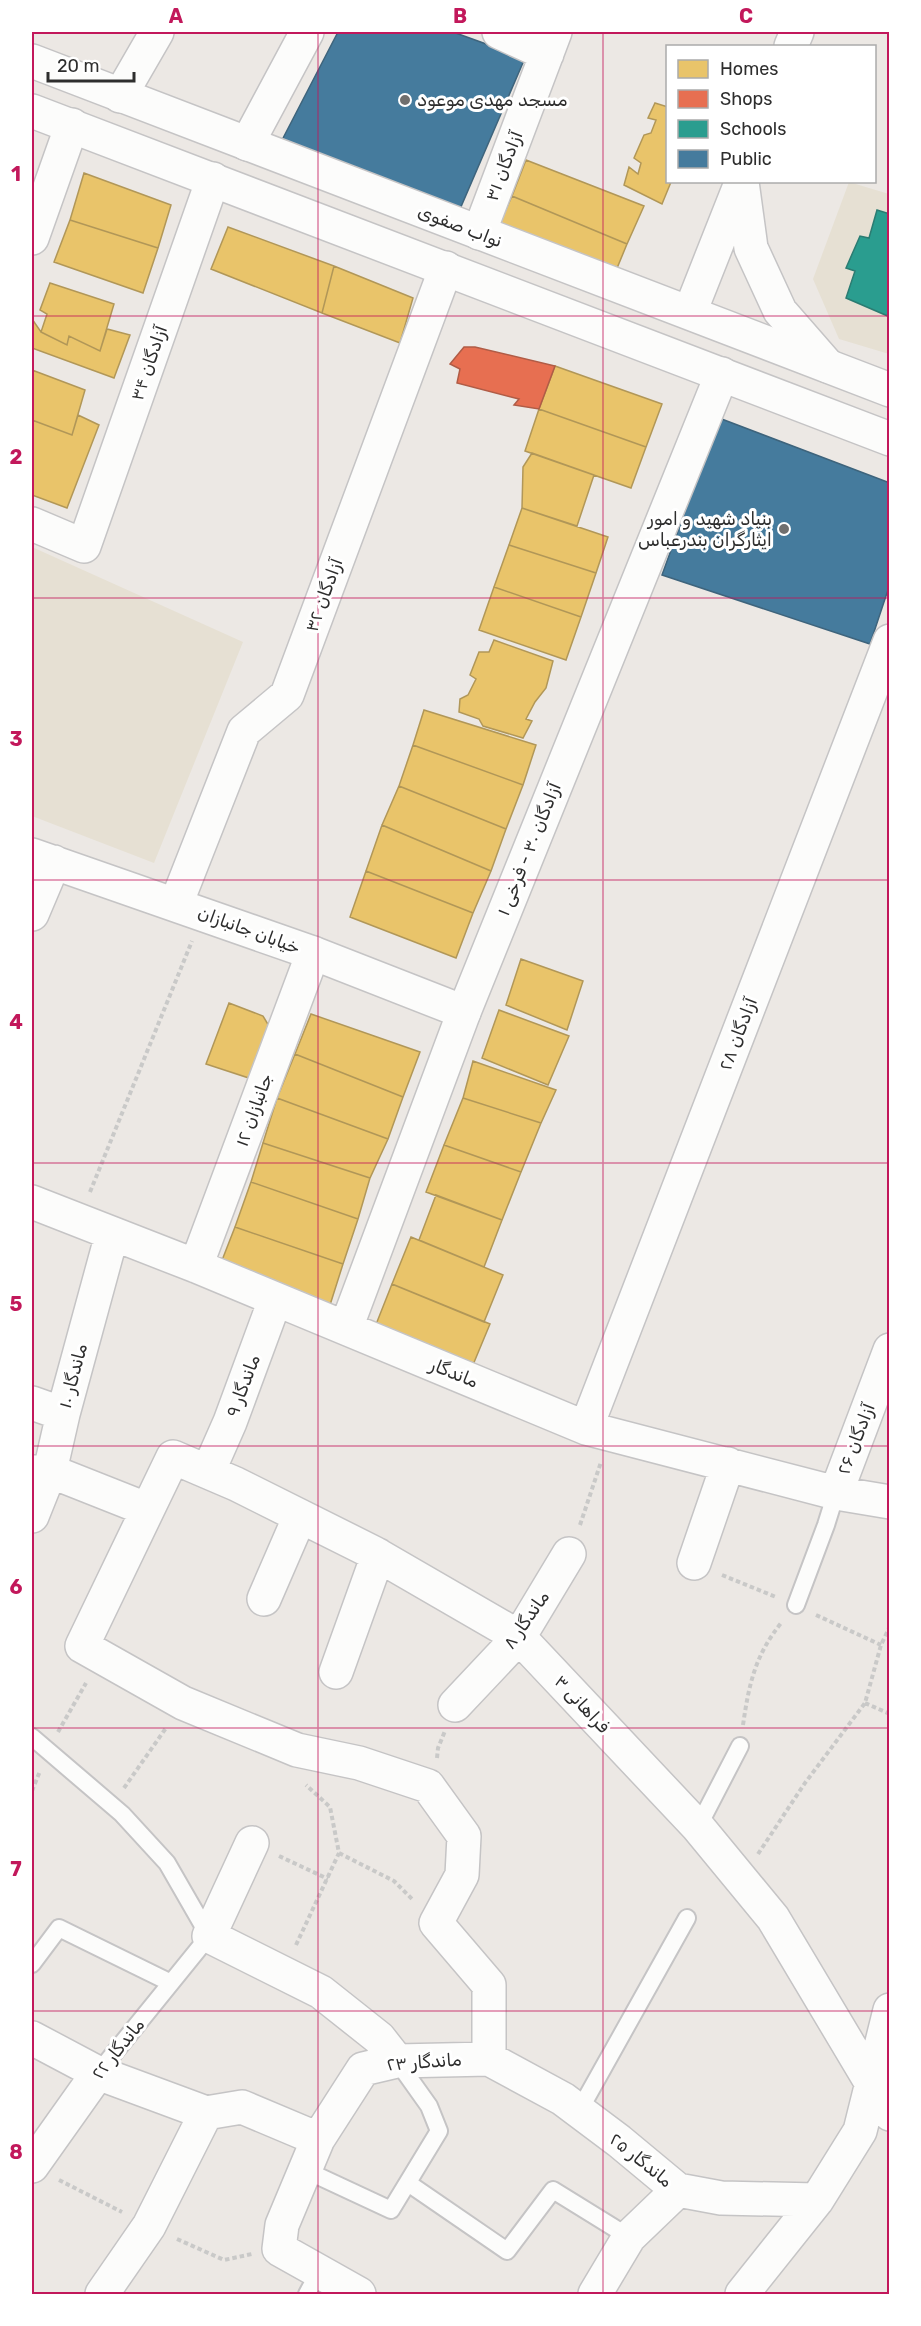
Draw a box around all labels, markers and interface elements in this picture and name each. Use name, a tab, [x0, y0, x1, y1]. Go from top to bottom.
text: A	[169, 4, 184, 28]
text: B	[453, 4, 467, 28]
text: C	[739, 4, 753, 28]
scale bar	[48, 45, 134, 83]
legend	[666, 45, 876, 183]
text: 20 m	[57, 55, 99, 77]
text: Homes	[720, 58, 778, 80]
text: Shops	[720, 88, 772, 110]
place label: مسجد مهدی موعود	[417, 89, 567, 111]
marker: مسجد مهدی موعود	[398, 93, 412, 107]
text: Schools	[720, 118, 786, 140]
street label: آزادگان ۳۱	[481, 127, 528, 204]
text: Public	[720, 148, 772, 170]
text: 1	[11, 162, 21, 186]
street label: نواب صفوی	[415, 200, 505, 252]
street label: آزادگان ۳۴	[126, 322, 172, 404]
text: 2	[10, 445, 23, 469]
place label: بنیاد شهید و امور ایثارگران بندرعباس	[638, 508, 772, 551]
marker: بنیاد شهید و امور ایثارگران بندرعباس	[777, 522, 791, 536]
street label: آزادگان ۳۲	[301, 554, 348, 635]
text: 3	[9, 727, 23, 751]
street label: آزادگان ۳۰ - فرخی ۱	[492, 778, 566, 919]
street label: خیابان جانبازان	[195, 901, 303, 959]
street label: آزادگان ۲۸	[714, 994, 762, 1074]
text: 4	[9, 1010, 23, 1034]
street label: جانبازان ۱۲	[231, 1071, 277, 1149]
text: 5	[10, 1292, 23, 1316]
street label: ماندگار ۱۰	[54, 1341, 92, 1411]
street label: ماندگار ۹	[221, 1352, 265, 1420]
street label: ماندگار	[426, 1353, 481, 1393]
street label: آزادگان ۲۶	[832, 1399, 880, 1478]
text: 6	[9, 1575, 23, 1599]
street label: ماندگار ۸	[498, 1587, 554, 1653]
street label: فراهانی ۳	[550, 1670, 614, 1738]
text: 7	[10, 1857, 22, 1881]
street label: ماندگار ۲۲	[87, 2014, 149, 2084]
street label: ماندگار ۲۳	[386, 2048, 462, 2076]
street label: ماندگار ۲۵	[605, 2128, 677, 2192]
text: 8	[9, 2140, 23, 2164]

